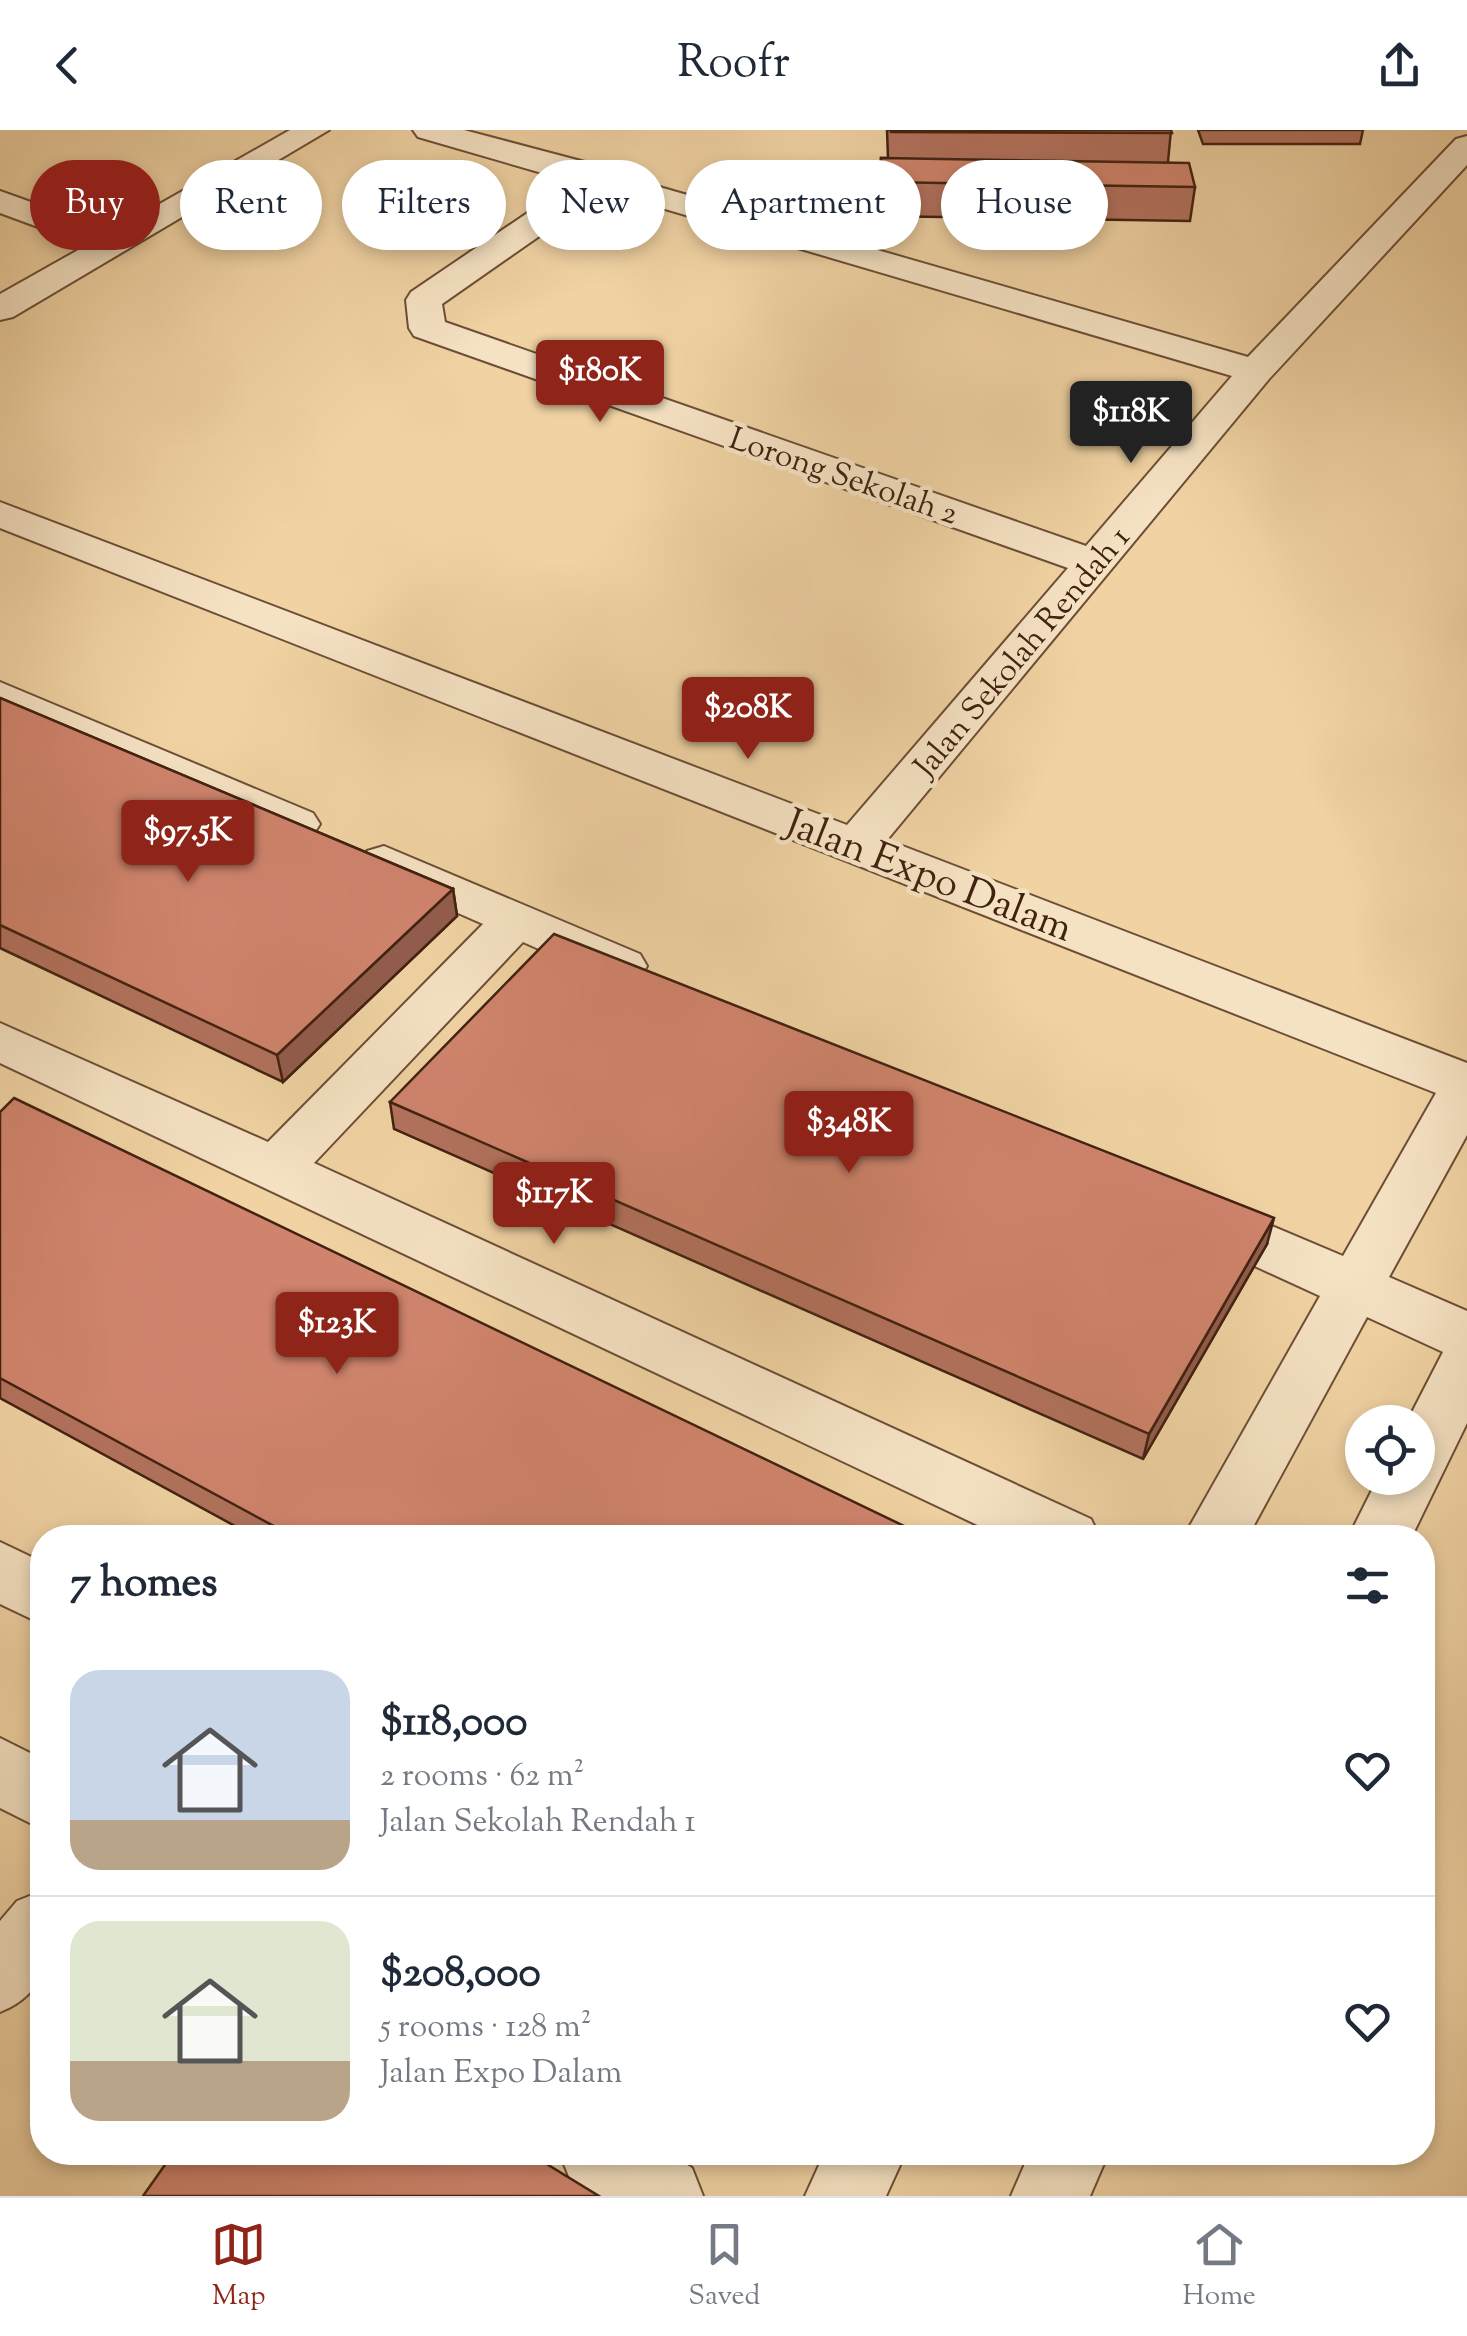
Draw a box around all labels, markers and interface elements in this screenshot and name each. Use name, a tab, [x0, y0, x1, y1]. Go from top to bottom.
text: Roofr	[677, 33, 790, 98]
icon: back	[40, 38, 95, 93]
icon: share	[1372, 38, 1427, 93]
chip: Buy	[30, 160, 160, 250]
chip: Rent	[180, 160, 322, 250]
chip: Filters	[342, 160, 506, 250]
chip: New	[526, 160, 665, 250]
chip: Apartment	[685, 160, 921, 250]
chip: House	[941, 160, 1108, 250]
pin: $180K	[530, 340, 670, 425]
text: $180K	[558, 349, 642, 395]
pin: $118K	[1061, 381, 1201, 466]
text: $118K	[1092, 390, 1170, 436]
street label: Lorong Sekolah 2	[722, 417, 964, 539]
street label: Jalan Sekolah Rendah 1	[903, 517, 1142, 790]
pin: $208K	[678, 677, 818, 762]
text: $208K	[704, 686, 792, 732]
street label: Jalan Expo Dalam	[775, 797, 1080, 959]
pin: $97.5K	[107, 800, 269, 885]
text: $97.5K	[143, 809, 233, 855]
pin: $348K	[779, 1091, 919, 1176]
text: $348K	[806, 1100, 892, 1146]
pin: $117K	[484, 1162, 624, 1247]
text: $117K	[515, 1171, 593, 1217]
pin: $123K	[267, 1292, 407, 1377]
text: $123K	[297, 1301, 377, 1347]
map controls	[1345, 1405, 1435, 1495]
button: locate	[1345, 1405, 1435, 1495]
text: 7 homes	[70, 1555, 218, 1615]
icon: filters	[1340, 1558, 1395, 1613]
text: $118,000	[380, 1694, 527, 1754]
icon: home	[150, 1710, 270, 1830]
icon: heart	[1340, 1743, 1395, 1798]
text: 2 rooms · 62 m²	[380, 1754, 584, 1800]
text: Jalan Sekolah Rendah 1	[380, 1800, 696, 1846]
text: $208,000	[380, 1945, 541, 2005]
icon: home	[150, 1961, 270, 2081]
icon: heart	[1340, 1994, 1395, 2049]
text: 5 rooms · 128 m²	[380, 2005, 591, 2051]
text: Jalan Expo Dalam	[380, 2051, 622, 2097]
tab: Map	[211, 2217, 266, 2317]
tab: Saved	[688, 2217, 760, 2317]
tab: Home	[1182, 2217, 1256, 2317]

